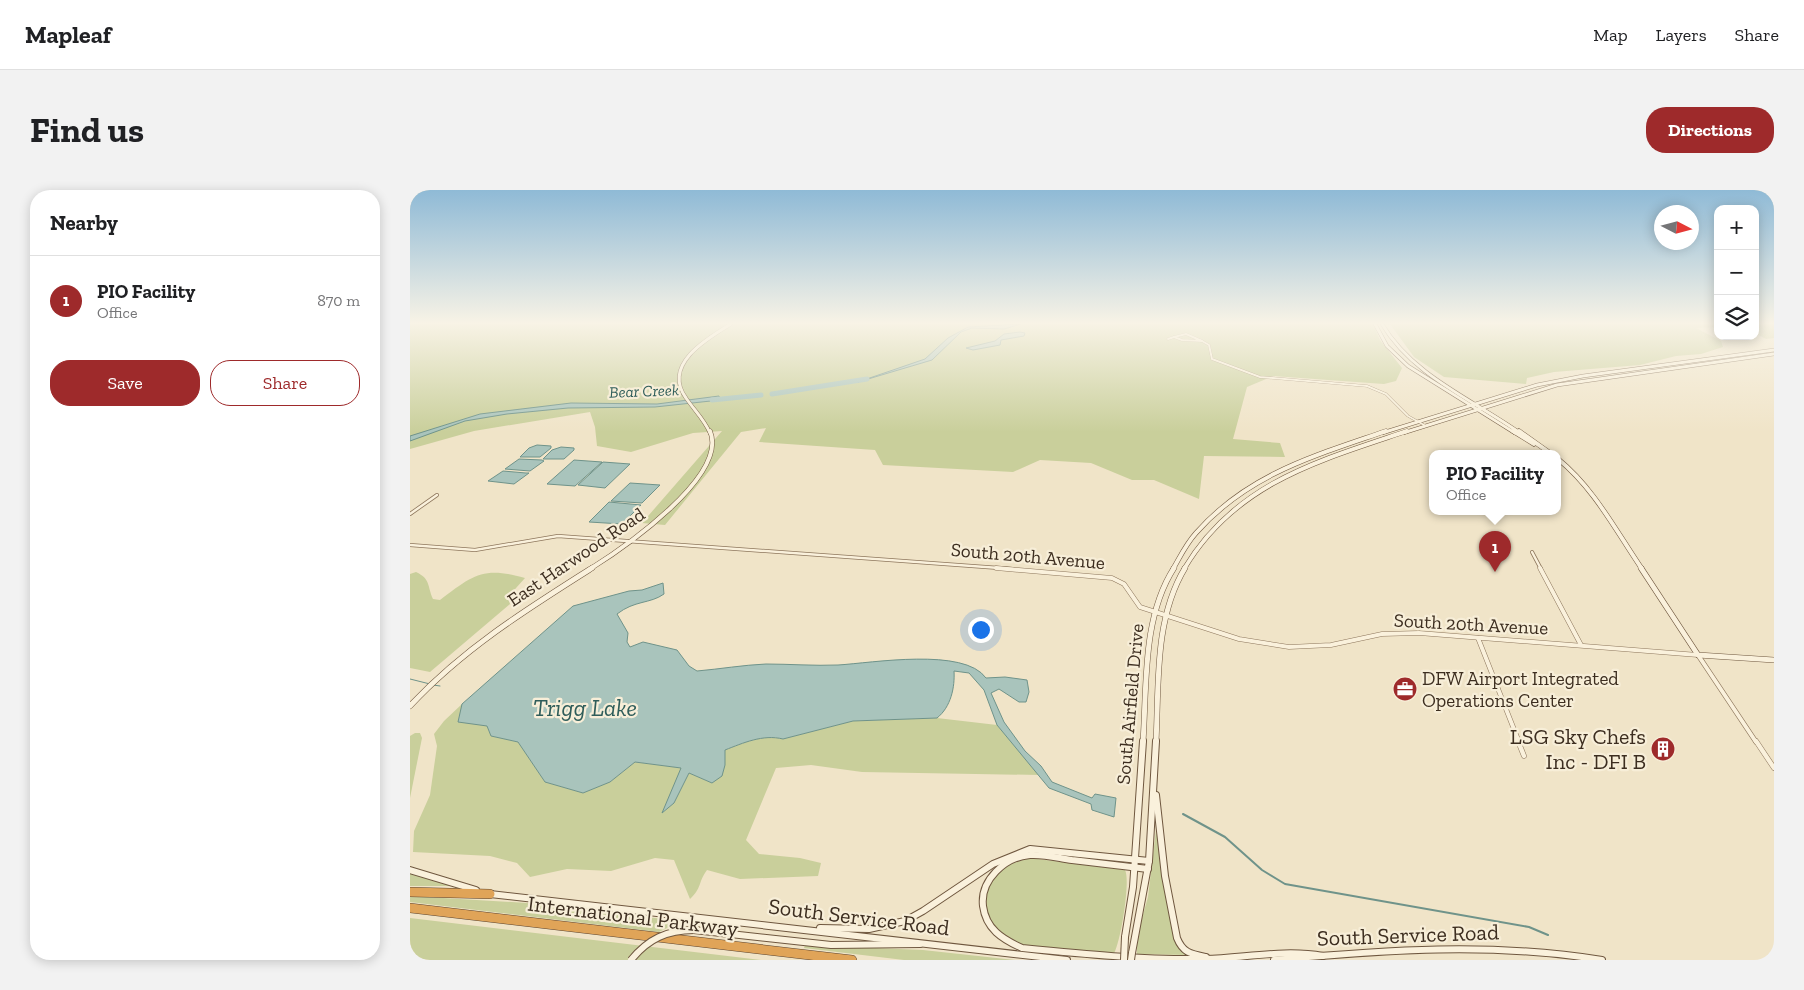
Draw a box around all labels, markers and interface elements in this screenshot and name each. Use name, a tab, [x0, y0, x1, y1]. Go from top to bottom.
text: Mapleaf	[25, 20, 111, 49]
text: Map	[1593, 24, 1628, 46]
text: Layers	[1656, 24, 1707, 46]
text: Share	[1735, 24, 1779, 46]
button: Directions	[1646, 107, 1774, 153]
text: Find us	[30, 109, 144, 151]
north arrow	[1654, 205, 1699, 250]
map controls	[1714, 205, 1759, 340]
button: +	[1714, 205, 1759, 250]
text: Nearby	[50, 210, 118, 235]
button: −	[1714, 250, 1759, 295]
text: PIO Facility	[97, 280, 195, 303]
text: 1	[63, 291, 69, 310]
text: 870 m	[317, 291, 360, 310]
button: layers	[1714, 295, 1759, 340]
text: Office	[97, 303, 137, 322]
button: Save	[50, 360, 200, 406]
button: Share	[210, 360, 360, 406]
water label: Bear Creek	[609, 380, 679, 402]
popup	[1429, 450, 1561, 515]
text: PIO Facility	[1446, 462, 1544, 485]
text: Office	[1446, 485, 1486, 504]
street label: East Harwood Road	[503, 502, 650, 611]
pin: 1	[1479, 531, 1511, 572]
street label: South 20th Avenue	[950, 538, 1106, 574]
street label: South 20th Avenue	[1393, 608, 1549, 640]
your location	[968, 617, 994, 643]
street label: South Airfield Drive	[1111, 622, 1149, 786]
place label: DFW Airport Integrated Operations Center	[1422, 667, 1619, 712]
office icon: DFW Airport Integrated Operations Center	[1392, 676, 1418, 702]
water label: Trigg Lake	[533, 693, 637, 722]
place label: LSG Sky Chefs Inc - DFI B	[1510, 723, 1646, 775]
building icon: LSG Sky Chefs Inc - DFI B	[1650, 736, 1676, 762]
street label: International Parkway	[526, 890, 741, 942]
street label: South Service Road	[767, 893, 951, 941]
street label: South Service Road	[1317, 918, 1499, 952]

